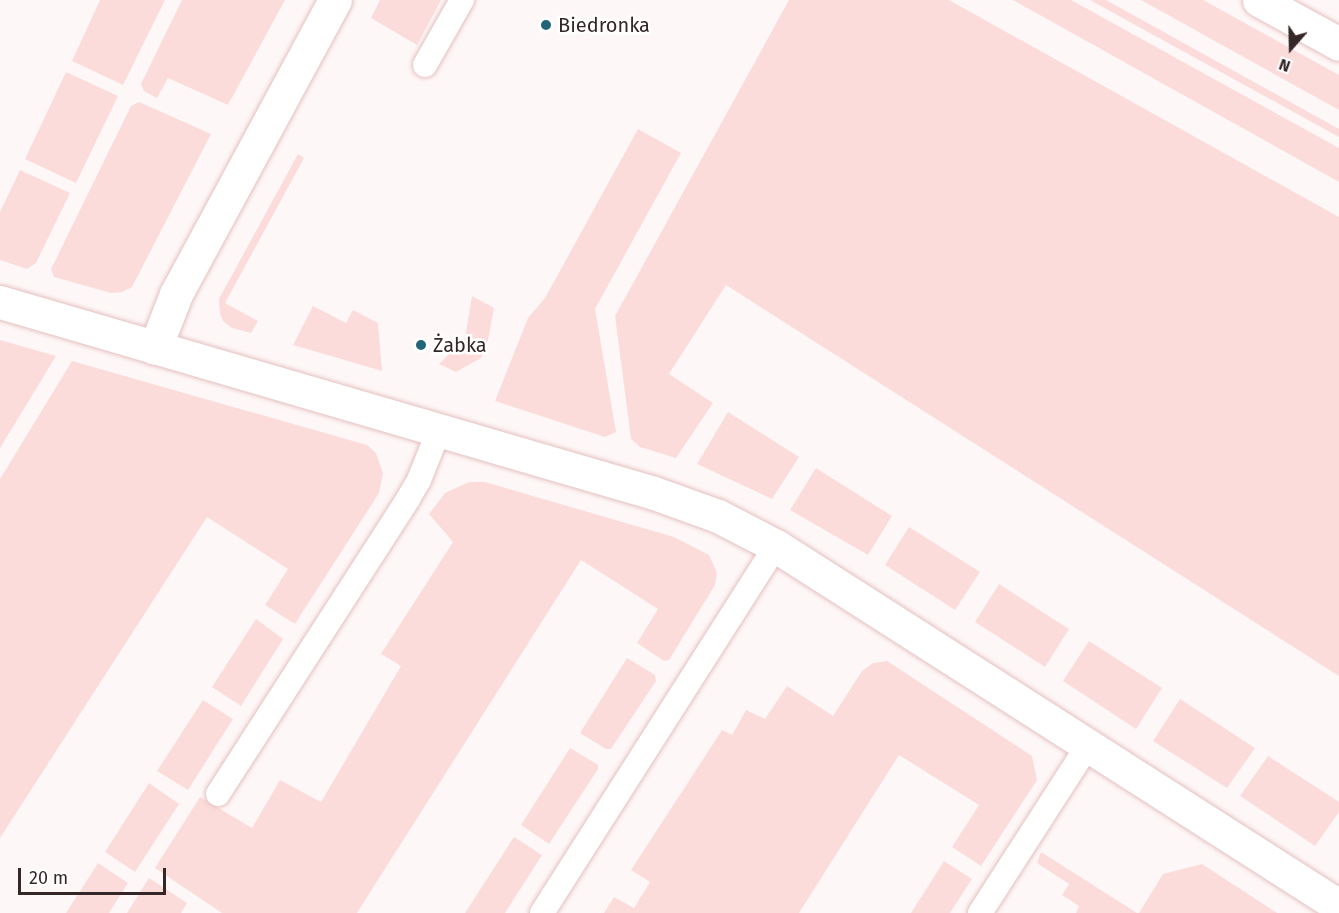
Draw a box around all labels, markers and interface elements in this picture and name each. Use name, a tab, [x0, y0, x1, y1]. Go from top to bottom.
place label: Biedronka	[558, 13, 650, 37]
marker: Biedronka	[539, 18, 553, 32]
north arrow	[1261, 18, 1321, 78]
text: N	[1276, 55, 1293, 76]
place label: Żabka	[433, 333, 487, 357]
marker: Żabka	[414, 338, 428, 352]
scale bar	[21, 856, 170, 894]
text: 20 m	[29, 867, 68, 889]

